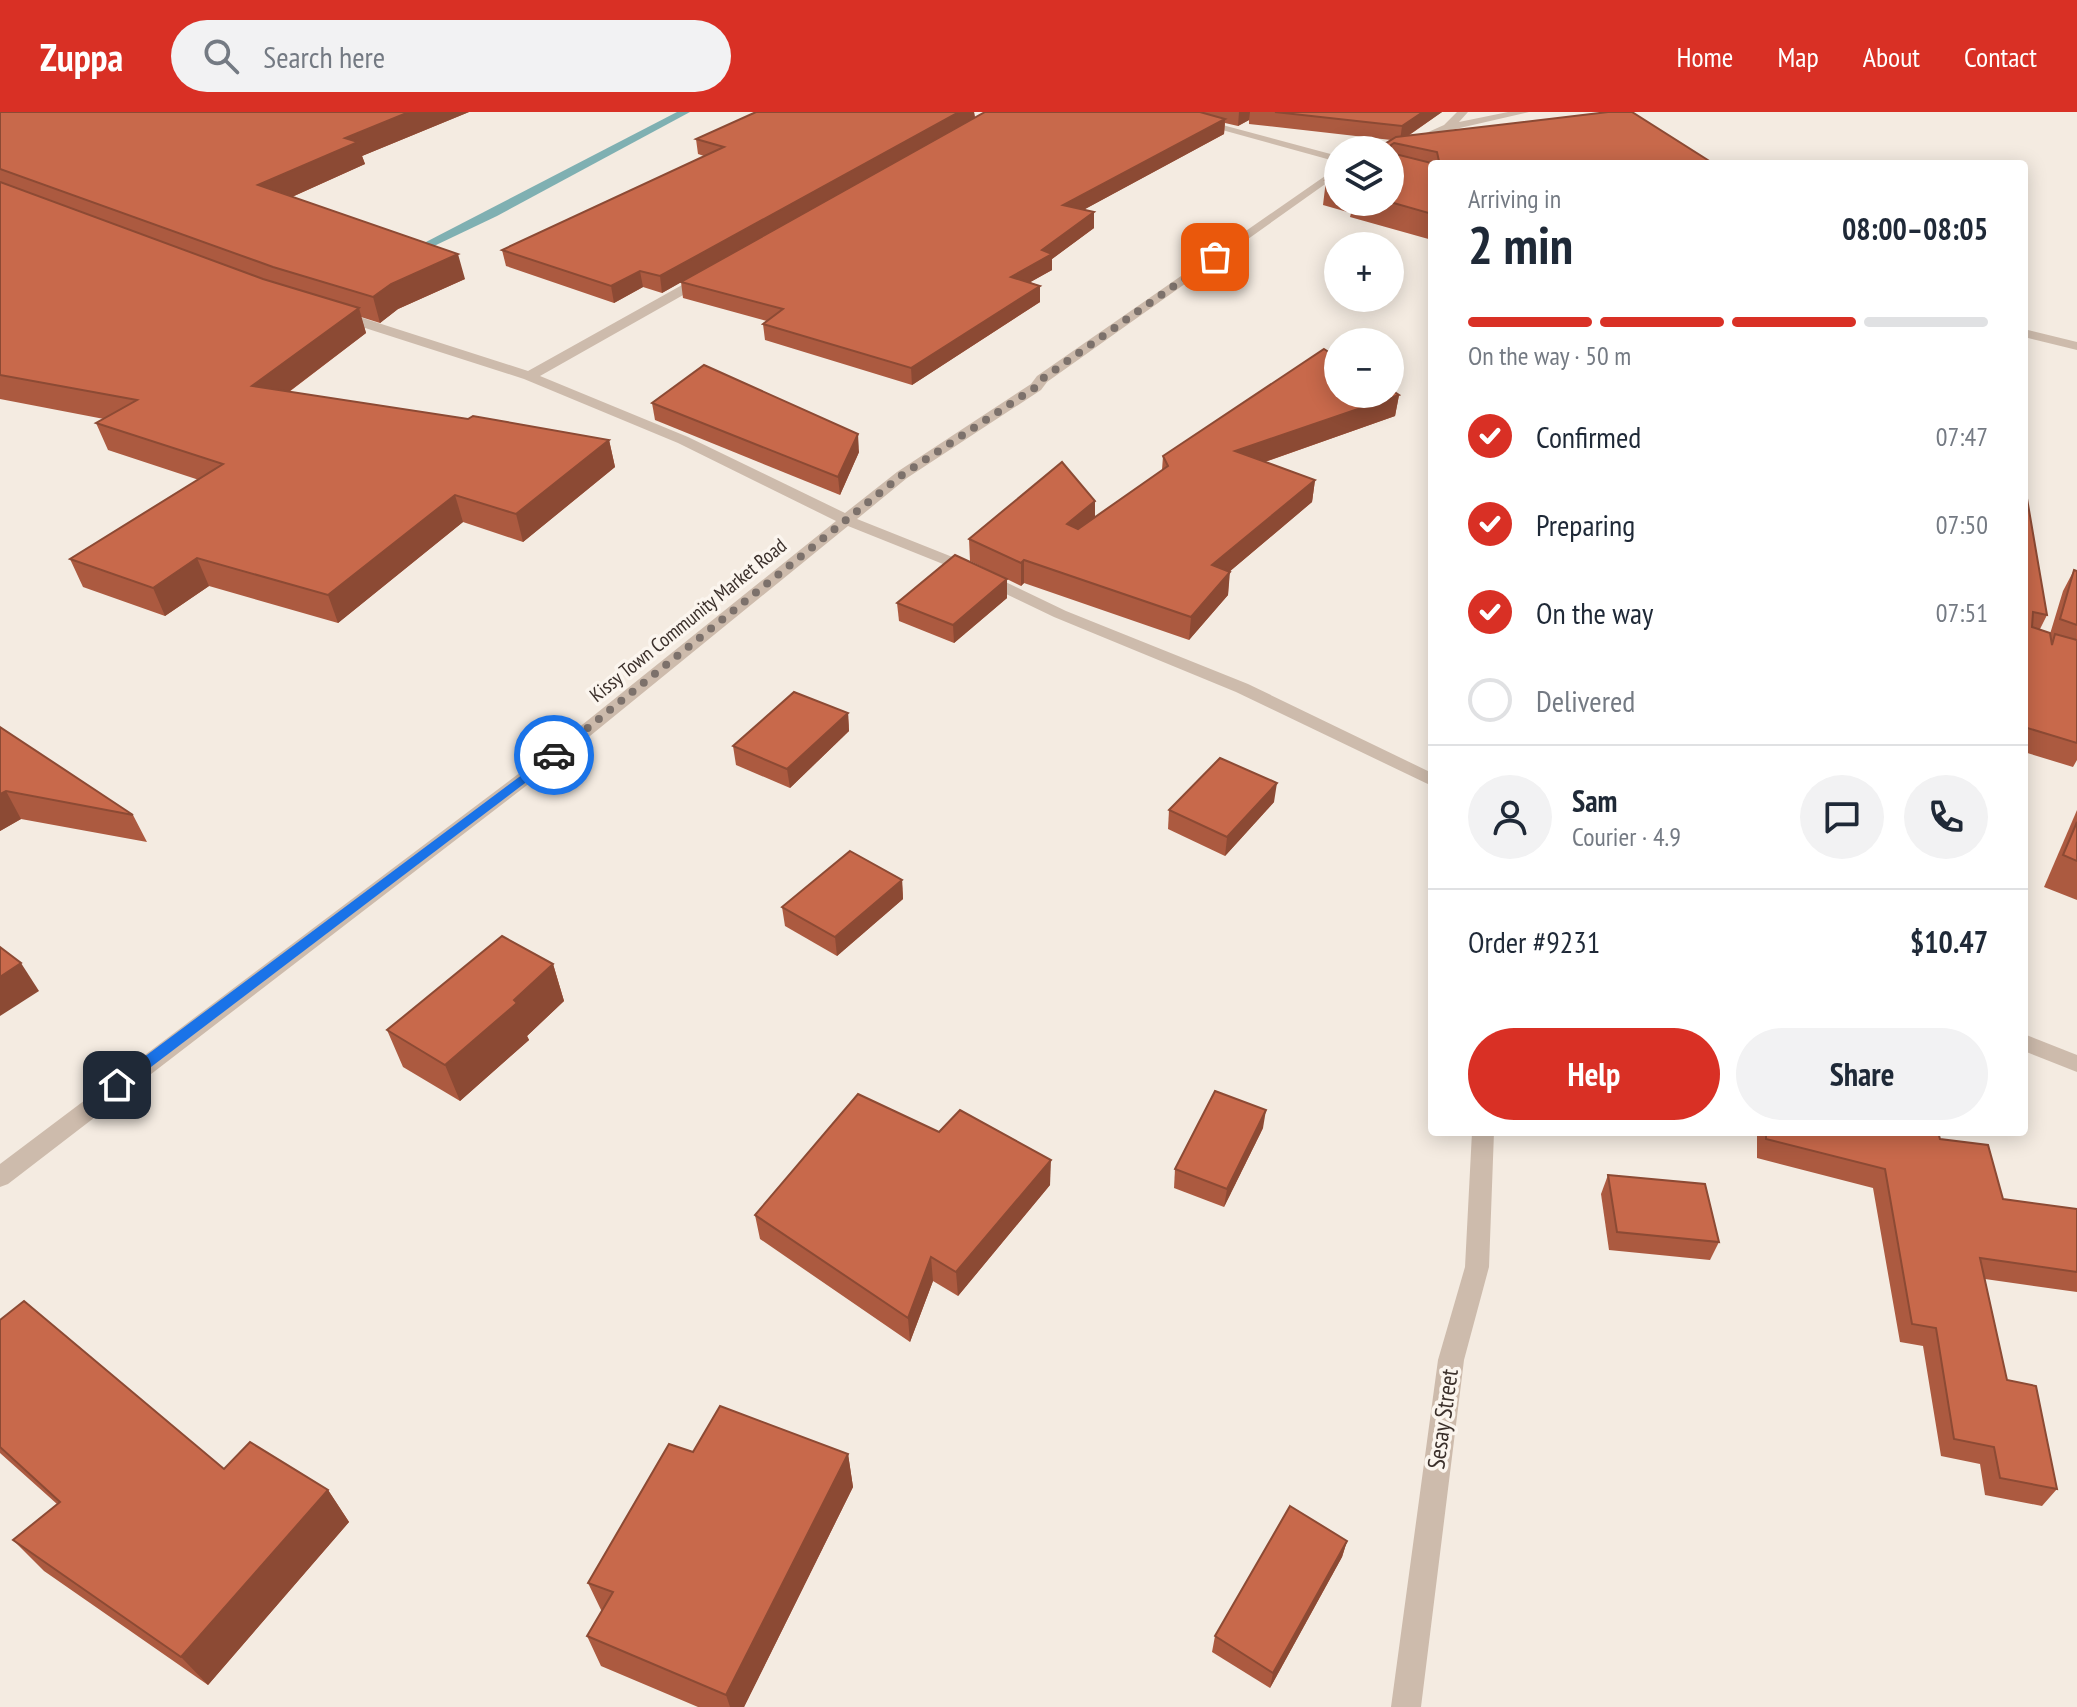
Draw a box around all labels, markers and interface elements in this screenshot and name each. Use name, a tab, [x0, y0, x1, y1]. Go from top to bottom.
search box	[171, 20, 731, 92]
text: Zuppa	[40, 32, 123, 81]
icon: search	[199, 34, 243, 78]
text: Search here	[263, 37, 385, 76]
text: Home	[1677, 38, 1733, 75]
text: Map	[1777, 38, 1819, 75]
text: About	[1863, 38, 1920, 75]
text: Contact	[1964, 38, 2037, 75]
map controls	[1324, 136, 1404, 408]
button: layers	[1324, 136, 1404, 216]
text: Arriving in	[1468, 182, 1561, 215]
text: 08:00–08:05	[1842, 209, 1988, 248]
text: 2 min	[1468, 211, 1573, 278]
pin	[1181, 223, 1249, 291]
button: +	[1324, 232, 1404, 312]
icon: bag	[1193, 235, 1237, 279]
button: −	[1324, 328, 1404, 408]
text: On the way · 50 m	[1468, 339, 1631, 372]
icon: check	[1468, 414, 1512, 458]
text: Confirmed	[1536, 417, 1641, 456]
text: 07:47	[1936, 420, 1988, 453]
icon: check	[1468, 502, 1512, 546]
text: Preparing	[1536, 505, 1635, 544]
text: 07:50	[1936, 508, 1988, 541]
street label: Kissy Town Community Market Road	[584, 532, 792, 708]
icon: check	[1468, 590, 1512, 634]
text: On the way	[1536, 593, 1653, 632]
text: 07:51	[1936, 596, 1988, 629]
text: Delivered	[1536, 681, 1635, 720]
courier	[514, 715, 594, 795]
icon: car	[532, 733, 576, 777]
button: person	[1468, 775, 1552, 859]
button: chat	[1800, 775, 1884, 859]
button: phone	[1904, 775, 1988, 859]
text: Sam	[1572, 781, 1617, 820]
text: Courier · 4.9	[1572, 820, 1681, 853]
text: Order #9231	[1468, 922, 1600, 961]
text: $10.47	[1910, 922, 1988, 961]
button: Help	[1468, 1028, 1720, 1120]
button: Share	[1736, 1028, 1988, 1120]
pin	[83, 1051, 151, 1119]
icon: home	[95, 1063, 139, 1107]
street label: Sesay Street	[1420, 1366, 1465, 1471]

